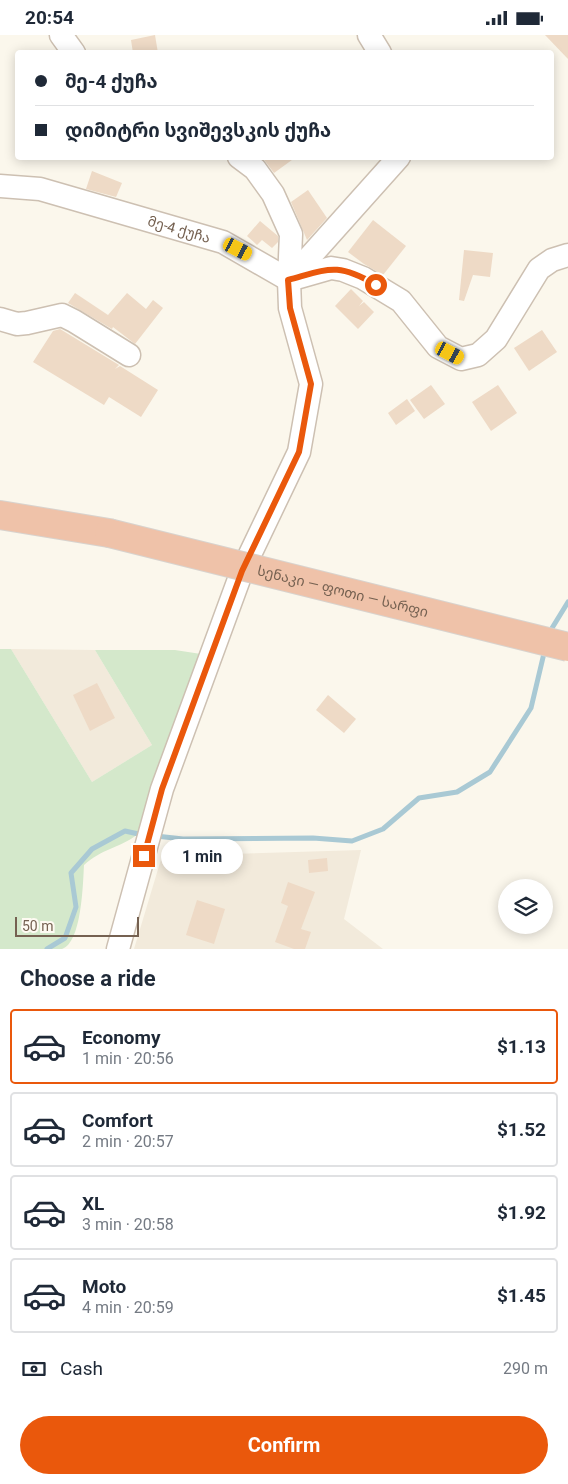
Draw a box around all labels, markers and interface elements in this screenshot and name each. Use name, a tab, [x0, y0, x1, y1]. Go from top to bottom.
text: 20:54	[25, 6, 74, 29]
text: მე-4 ქუჩა	[65, 70, 158, 93]
text: დიმიტრი სვიშევსკის ქუჩა	[65, 119, 331, 142]
street label: მე-4 ქუჩა	[146, 213, 212, 246]
car	[221, 236, 254, 262]
route start	[365, 274, 387, 296]
car	[433, 339, 466, 367]
street label: სენაკი — ფოთი — სარფი	[256, 562, 430, 620]
callout: 1 min	[162, 839, 244, 873]
route end	[133, 845, 155, 867]
text: 1 min	[182, 847, 222, 866]
map controls	[498, 879, 553, 934]
button: layers	[498, 879, 553, 934]
scale bar	[15, 914, 139, 937]
text: 50 m	[22, 918, 54, 934]
text: Choose a ride	[20, 966, 156, 991]
icon: car	[22, 1024, 67, 1069]
text: Economy	[82, 1026, 161, 1049]
text: $1.13	[497, 1035, 546, 1058]
text: 1 min · 20:56	[82, 1049, 174, 1068]
icon: car	[22, 1107, 67, 1152]
text: Comfort	[82, 1109, 153, 1132]
text: $1.52	[497, 1118, 546, 1141]
text: 2 min · 20:57	[82, 1132, 174, 1151]
icon: car	[22, 1190, 67, 1235]
text: XL	[82, 1192, 104, 1215]
text: $1.92	[497, 1201, 546, 1224]
text: 3 min · 20:58	[82, 1215, 174, 1234]
icon: car	[22, 1273, 67, 1318]
text: Moto	[82, 1275, 126, 1298]
text: $1.45	[497, 1284, 546, 1307]
text: 4 min · 20:59	[82, 1298, 174, 1317]
icon: cash	[20, 1355, 48, 1383]
text: Cash	[60, 1357, 103, 1380]
text: 290 m	[503, 1359, 548, 1378]
button: Confirm	[20, 1416, 548, 1474]

